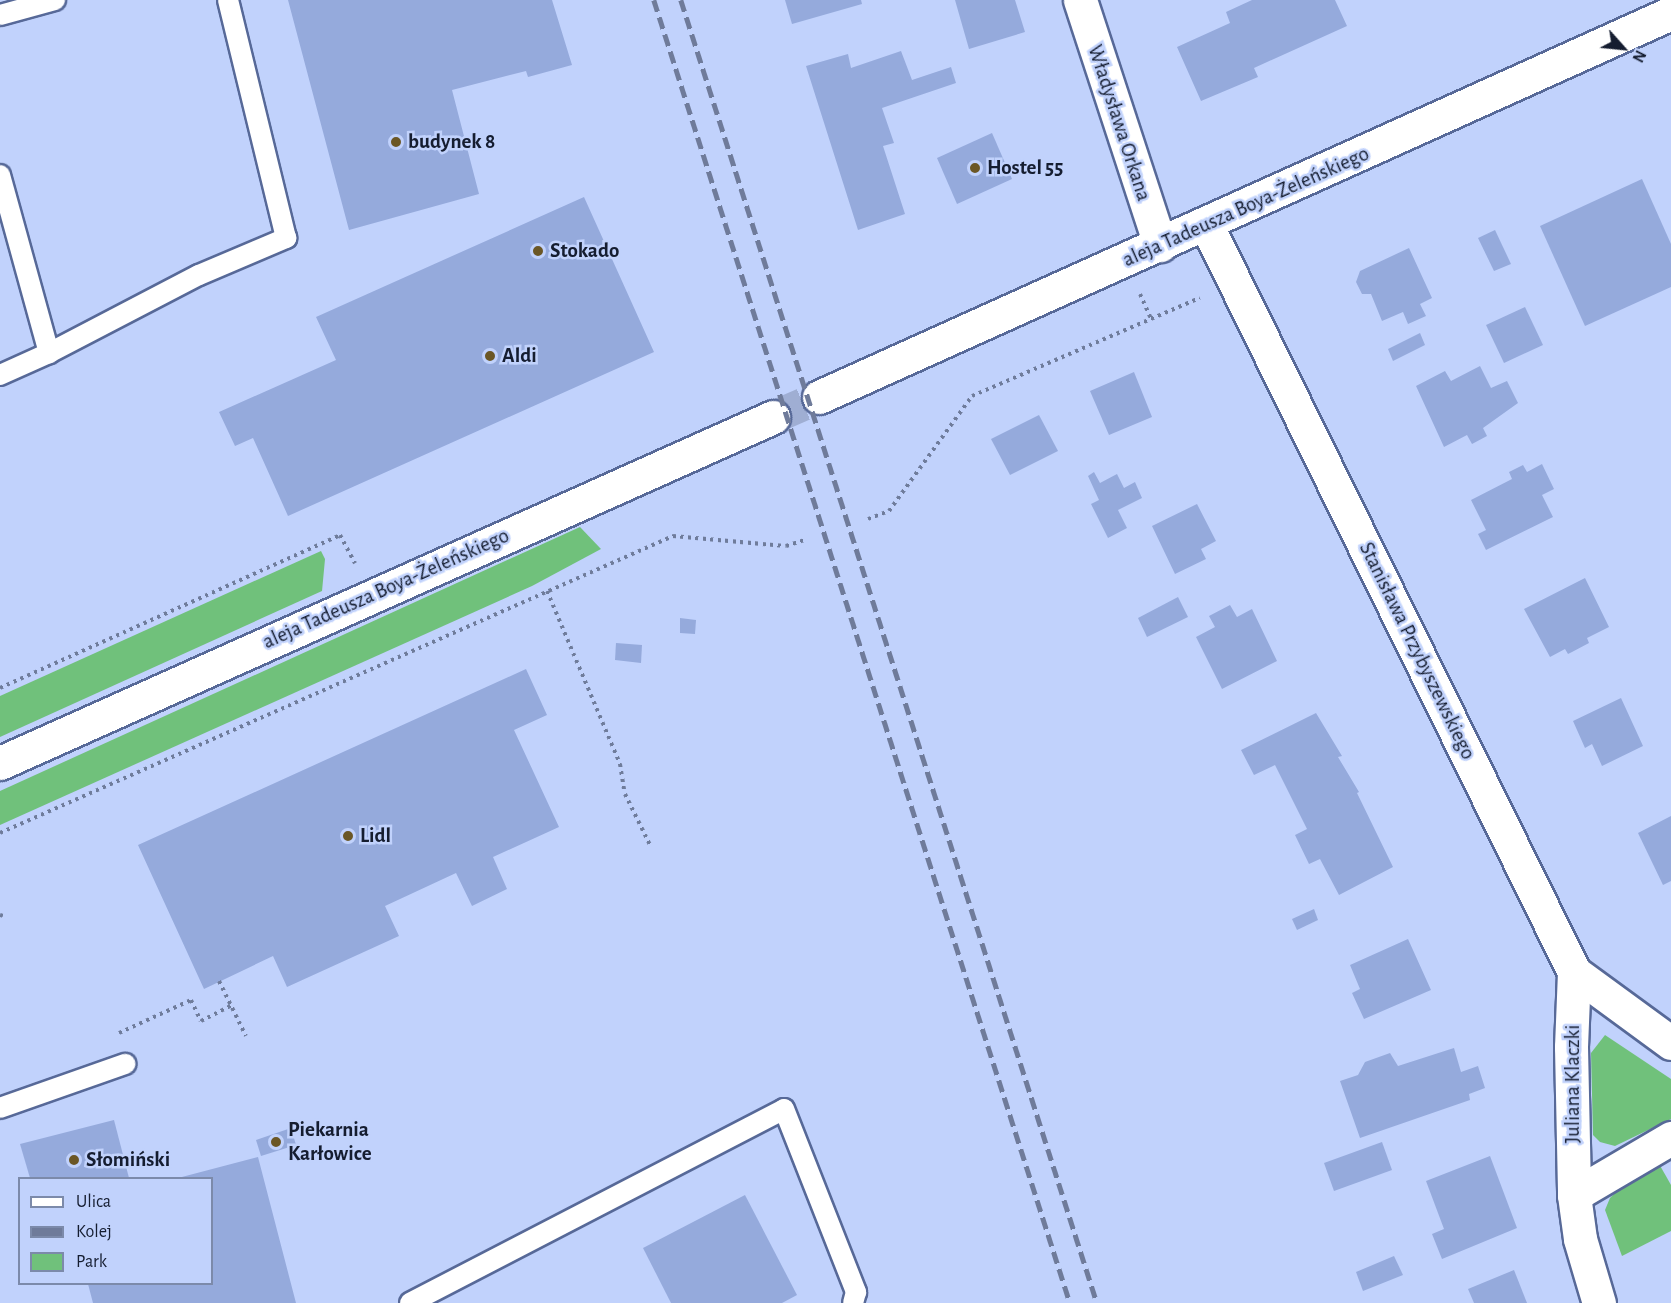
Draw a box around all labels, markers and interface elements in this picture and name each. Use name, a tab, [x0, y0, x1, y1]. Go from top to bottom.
north arrow	[1593, 18, 1653, 78]
street label: Władysława Orkana	[1082, 42, 1156, 204]
text: N	[1629, 48, 1649, 65]
place label: budynek 8	[408, 129, 495, 155]
marker: budynek 8	[389, 135, 403, 149]
street label: aleja Tadeusza Boya-Żeleńskiego	[1119, 141, 1373, 273]
place label: Hostel 55	[987, 155, 1063, 181]
marker: Hostel 55	[968, 161, 982, 175]
place label: Stokado	[550, 238, 619, 264]
marker: Stokado	[531, 244, 545, 258]
place label: Aldi	[502, 343, 537, 369]
marker: Aldi	[483, 349, 497, 363]
street label: aleja Tadeusza Boya-Żeleńskiego	[259, 523, 513, 655]
street label: Stanisława Przybyszewskiego	[1353, 538, 1481, 764]
place label: Lidl	[360, 823, 391, 849]
marker: Lidl	[341, 829, 355, 843]
street label: Juliana Klaczki	[1560, 1025, 1586, 1143]
place label: Piekarnia Karłowice	[288, 1117, 372, 1167]
marker: Piekarnia Karłowice	[269, 1135, 283, 1149]
place label: Słomiński	[86, 1147, 170, 1173]
marker: Słomiński	[67, 1153, 81, 1167]
legend	[18, 1177, 213, 1285]
text: Ulica	[76, 1193, 111, 1211]
text: Kolej	[76, 1223, 112, 1241]
text: Park	[76, 1253, 107, 1271]

